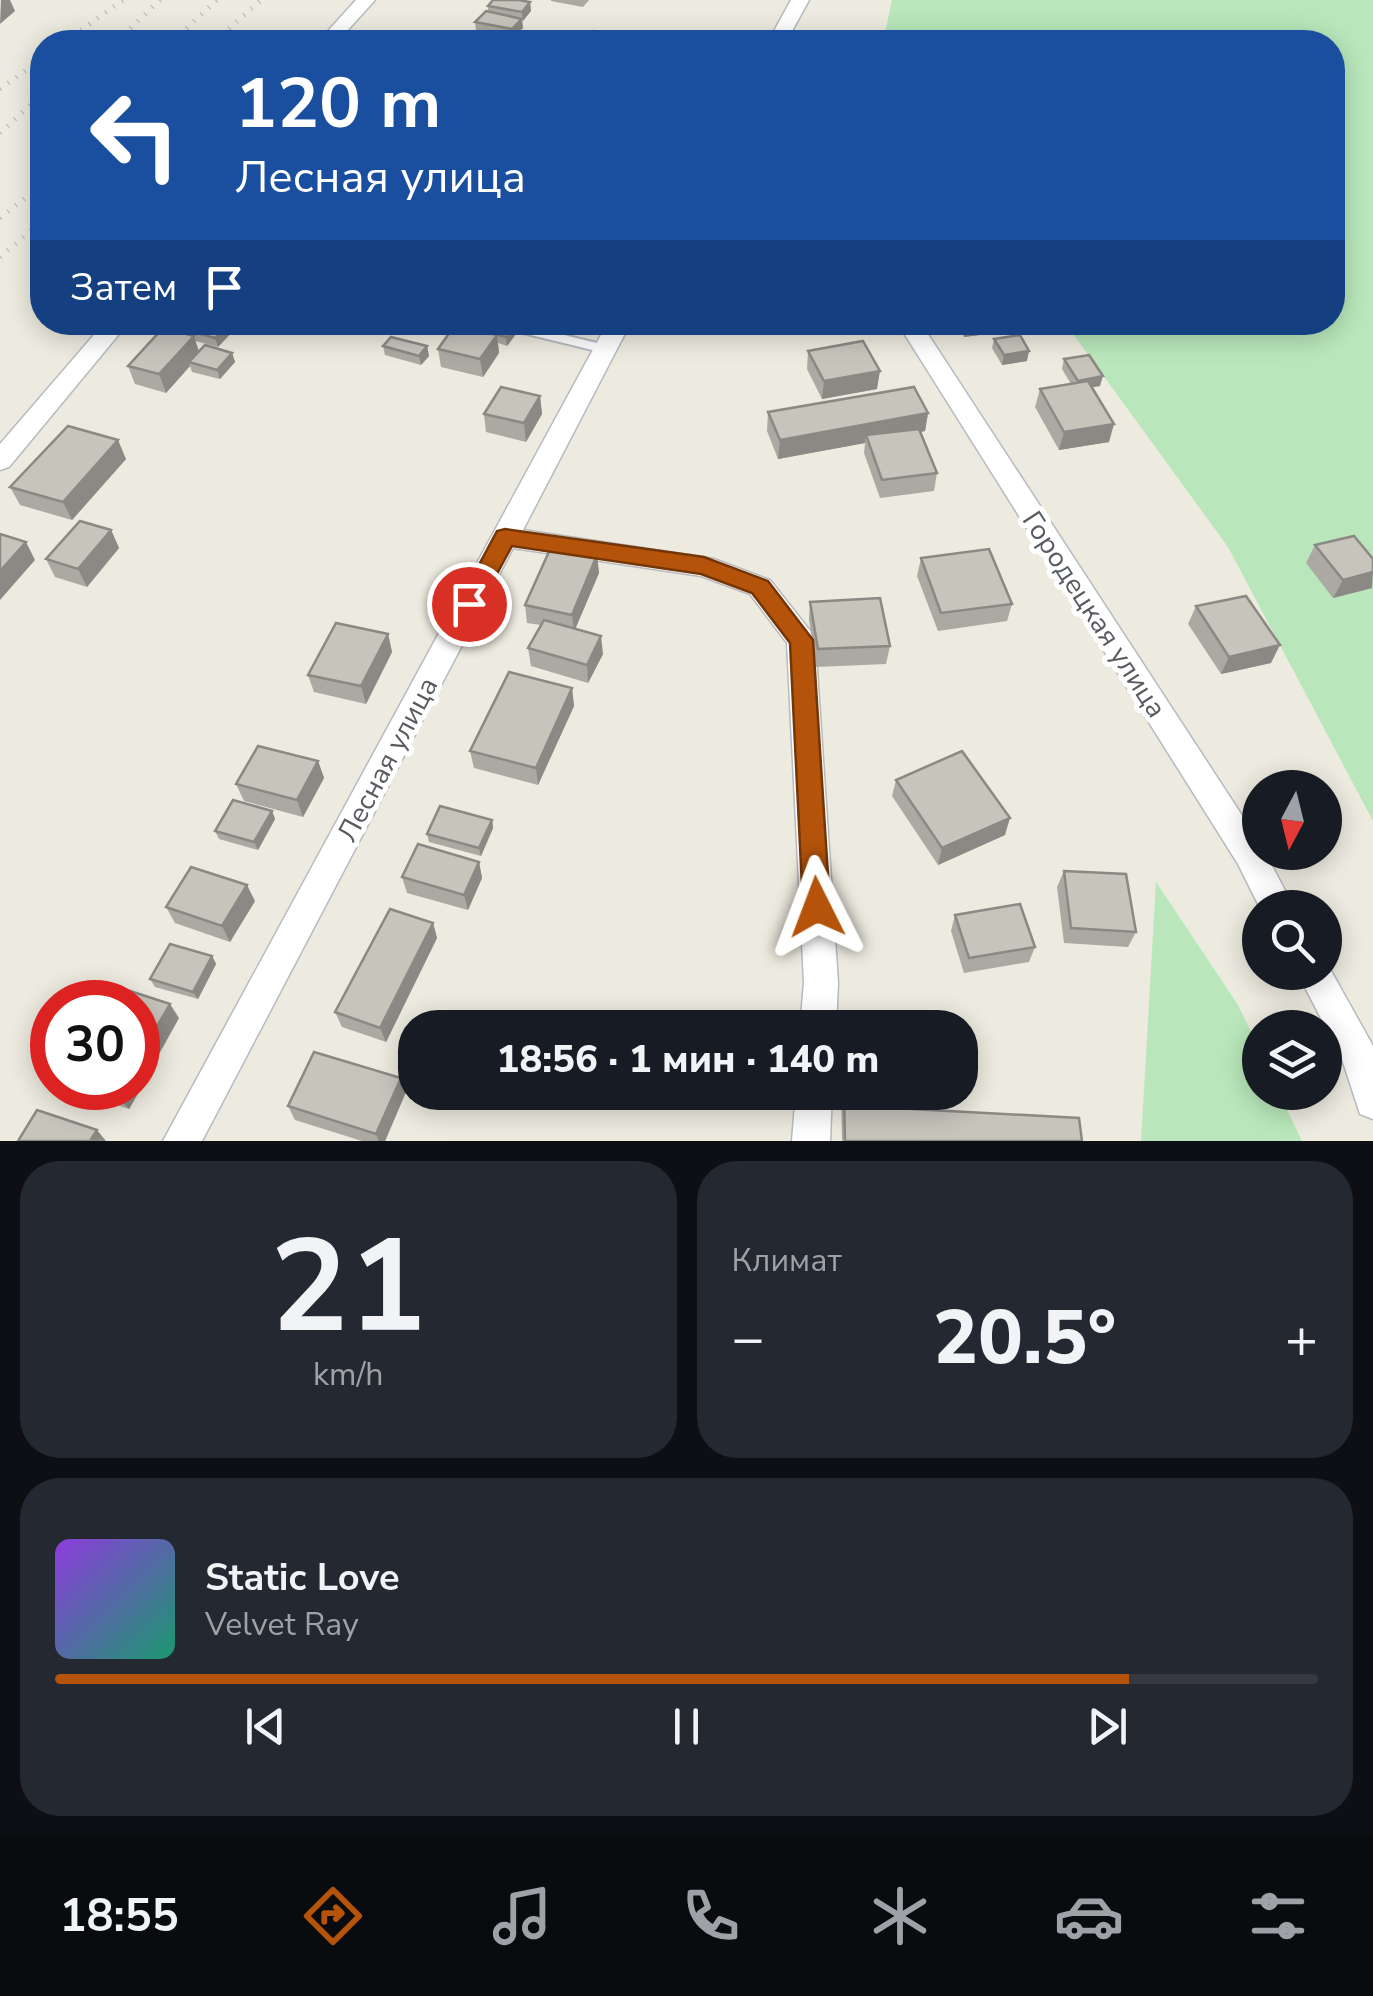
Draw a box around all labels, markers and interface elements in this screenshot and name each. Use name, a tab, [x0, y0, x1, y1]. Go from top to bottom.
text: 120 m	[235, 56, 441, 152]
icon: left	[70, 70, 200, 200]
text: Лесная улица	[235, 147, 526, 208]
icon: arrive	[197, 260, 252, 315]
text: Затем	[70, 262, 177, 313]
street label: Городецкая улица	[1013, 504, 1175, 725]
pin	[427, 562, 512, 647]
icon: arrive	[442, 577, 497, 632]
street label: Лесная улица	[329, 671, 447, 848]
north arrow	[1242, 770, 1342, 870]
map controls	[1242, 770, 1342, 1110]
position arrow	[765, 855, 869, 959]
button: search	[1242, 890, 1342, 990]
speed limit sign: 30	[30, 980, 160, 1110]
button: layers	[1242, 1010, 1342, 1110]
text: 18:56 · 1 мин · 140 m	[497, 1034, 879, 1085]
text: 21	[270, 1199, 426, 1376]
text: Климат	[732, 1239, 842, 1282]
text: 20.5°	[933, 1287, 1116, 1389]
text: −	[732, 1301, 765, 1376]
text: +	[1285, 1301, 1318, 1376]
text: km/h	[313, 1353, 384, 1396]
text: Static Love	[205, 1552, 400, 1603]
text: Velvet Ray	[205, 1603, 359, 1646]
icon: previous	[238, 1699, 293, 1754]
icon: pause	[659, 1699, 714, 1754]
icon: next	[1080, 1699, 1135, 1754]
icon: directions	[298, 1881, 368, 1951]
icon: music	[487, 1881, 557, 1951]
icon: phone	[676, 1881, 746, 1951]
icon: climate	[865, 1881, 935, 1951]
icon: car	[1054, 1881, 1124, 1951]
icon: filters	[1243, 1881, 1313, 1951]
text: 18:55	[60, 1886, 179, 1947]

